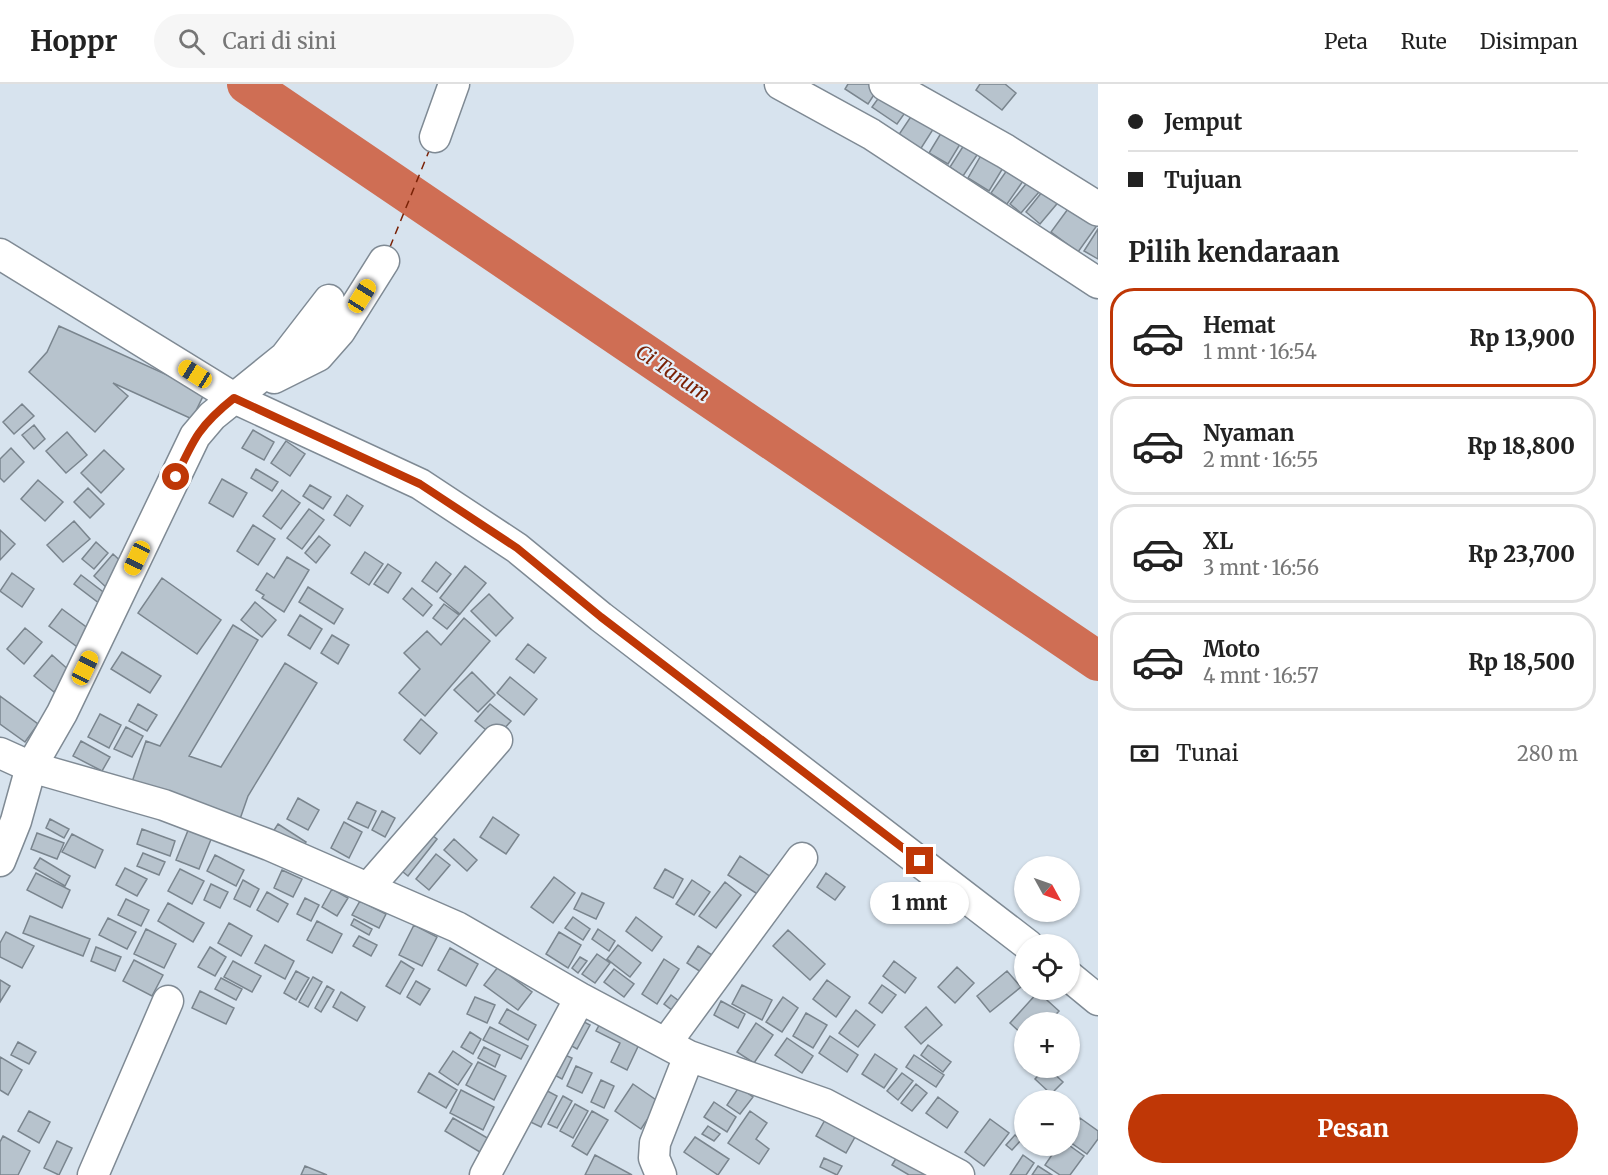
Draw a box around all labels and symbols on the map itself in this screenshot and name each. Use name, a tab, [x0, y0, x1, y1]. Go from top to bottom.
car	[345, 276, 379, 316]
water label: Ci Tarum	[631, 339, 715, 407]
car	[175, 357, 215, 391]
route start	[162, 463, 189, 490]
car	[121, 538, 153, 578]
car	[69, 648, 101, 688]
route end	[906, 847, 933, 874]
north arrow	[1014, 856, 1080, 922]
callout: 1 mnt	[870, 882, 970, 924]

